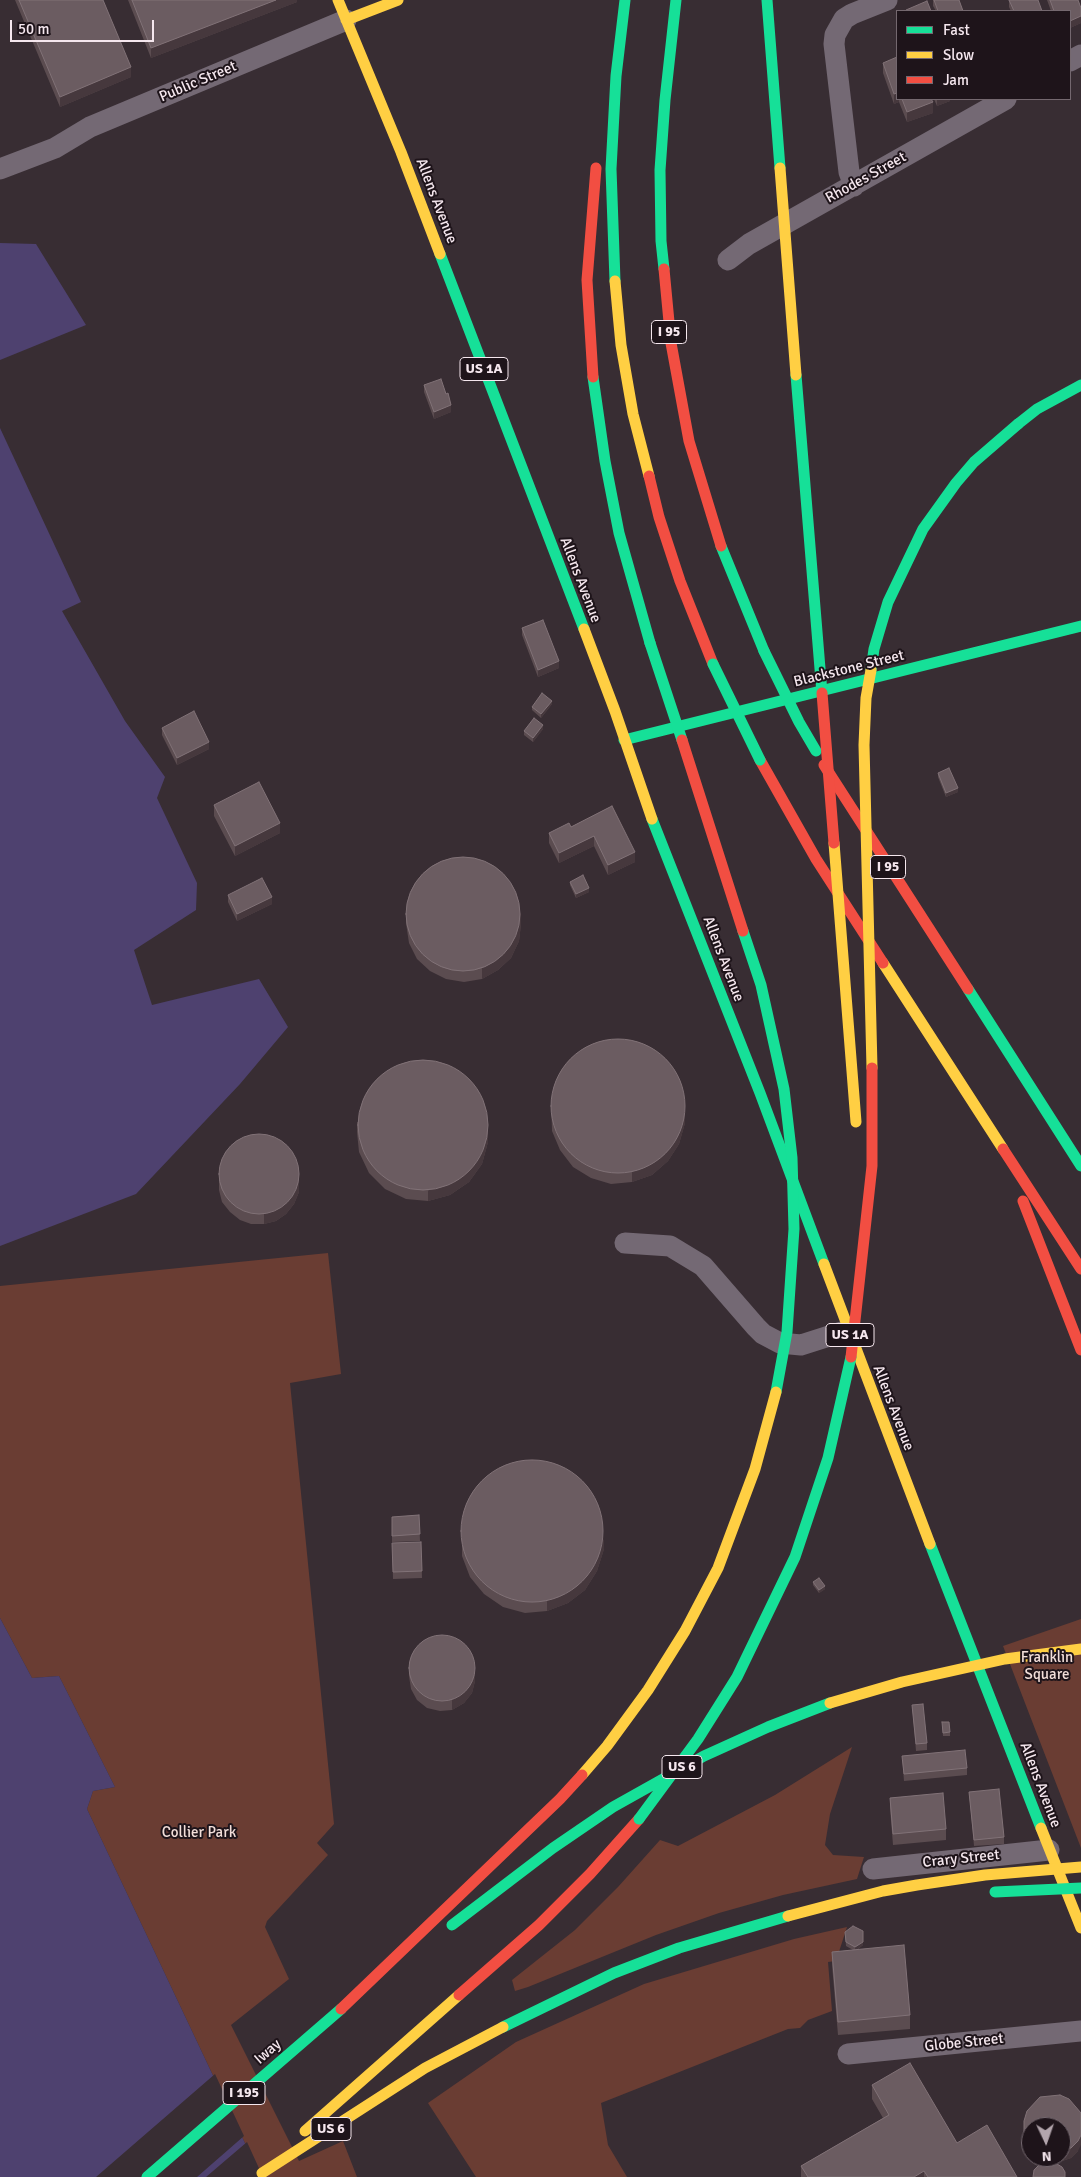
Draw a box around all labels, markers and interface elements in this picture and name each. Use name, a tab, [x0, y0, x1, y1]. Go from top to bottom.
scale bar	[12, 10, 156, 42]
legend	[896, 10, 1071, 100]
text: 50 m	[18, 20, 49, 38]
text: Fast	[943, 21, 970, 39]
text: Slow	[943, 46, 974, 64]
street label: Public Street	[157, 58, 239, 106]
text: Jam	[943, 71, 969, 89]
street label: Rhodes Street	[823, 148, 909, 208]
street label: Allens Avenue	[411, 156, 461, 246]
road number: I 95	[652, 321, 686, 344]
road number: US 1A	[460, 358, 508, 380]
street label: Allens Avenue	[555, 535, 605, 625]
street label: Blackstone Street	[792, 647, 906, 691]
road number: I 95	[870, 856, 906, 879]
street label: Allens Avenue	[698, 914, 748, 1004]
road number: US 1A	[826, 1324, 874, 1346]
street label: Allens Avenue	[868, 1363, 918, 1453]
park label: Franklin Square	[1021, 1649, 1073, 1684]
street label: Allens Avenue	[1015, 1740, 1065, 1830]
road number: US 6	[662, 1755, 702, 1778]
park label: Collier Park	[162, 1824, 236, 1842]
street label: Crary Street	[922, 1846, 1000, 1872]
street label: Globe Street	[924, 2030, 1004, 2056]
street label: Iway	[251, 2036, 285, 2068]
road number: I 195	[223, 2082, 265, 2104]
north arrow	[1021, 2117, 1071, 2167]
road number: US 6	[311, 2118, 351, 2140]
text: N	[1041, 2148, 1052, 2165]

